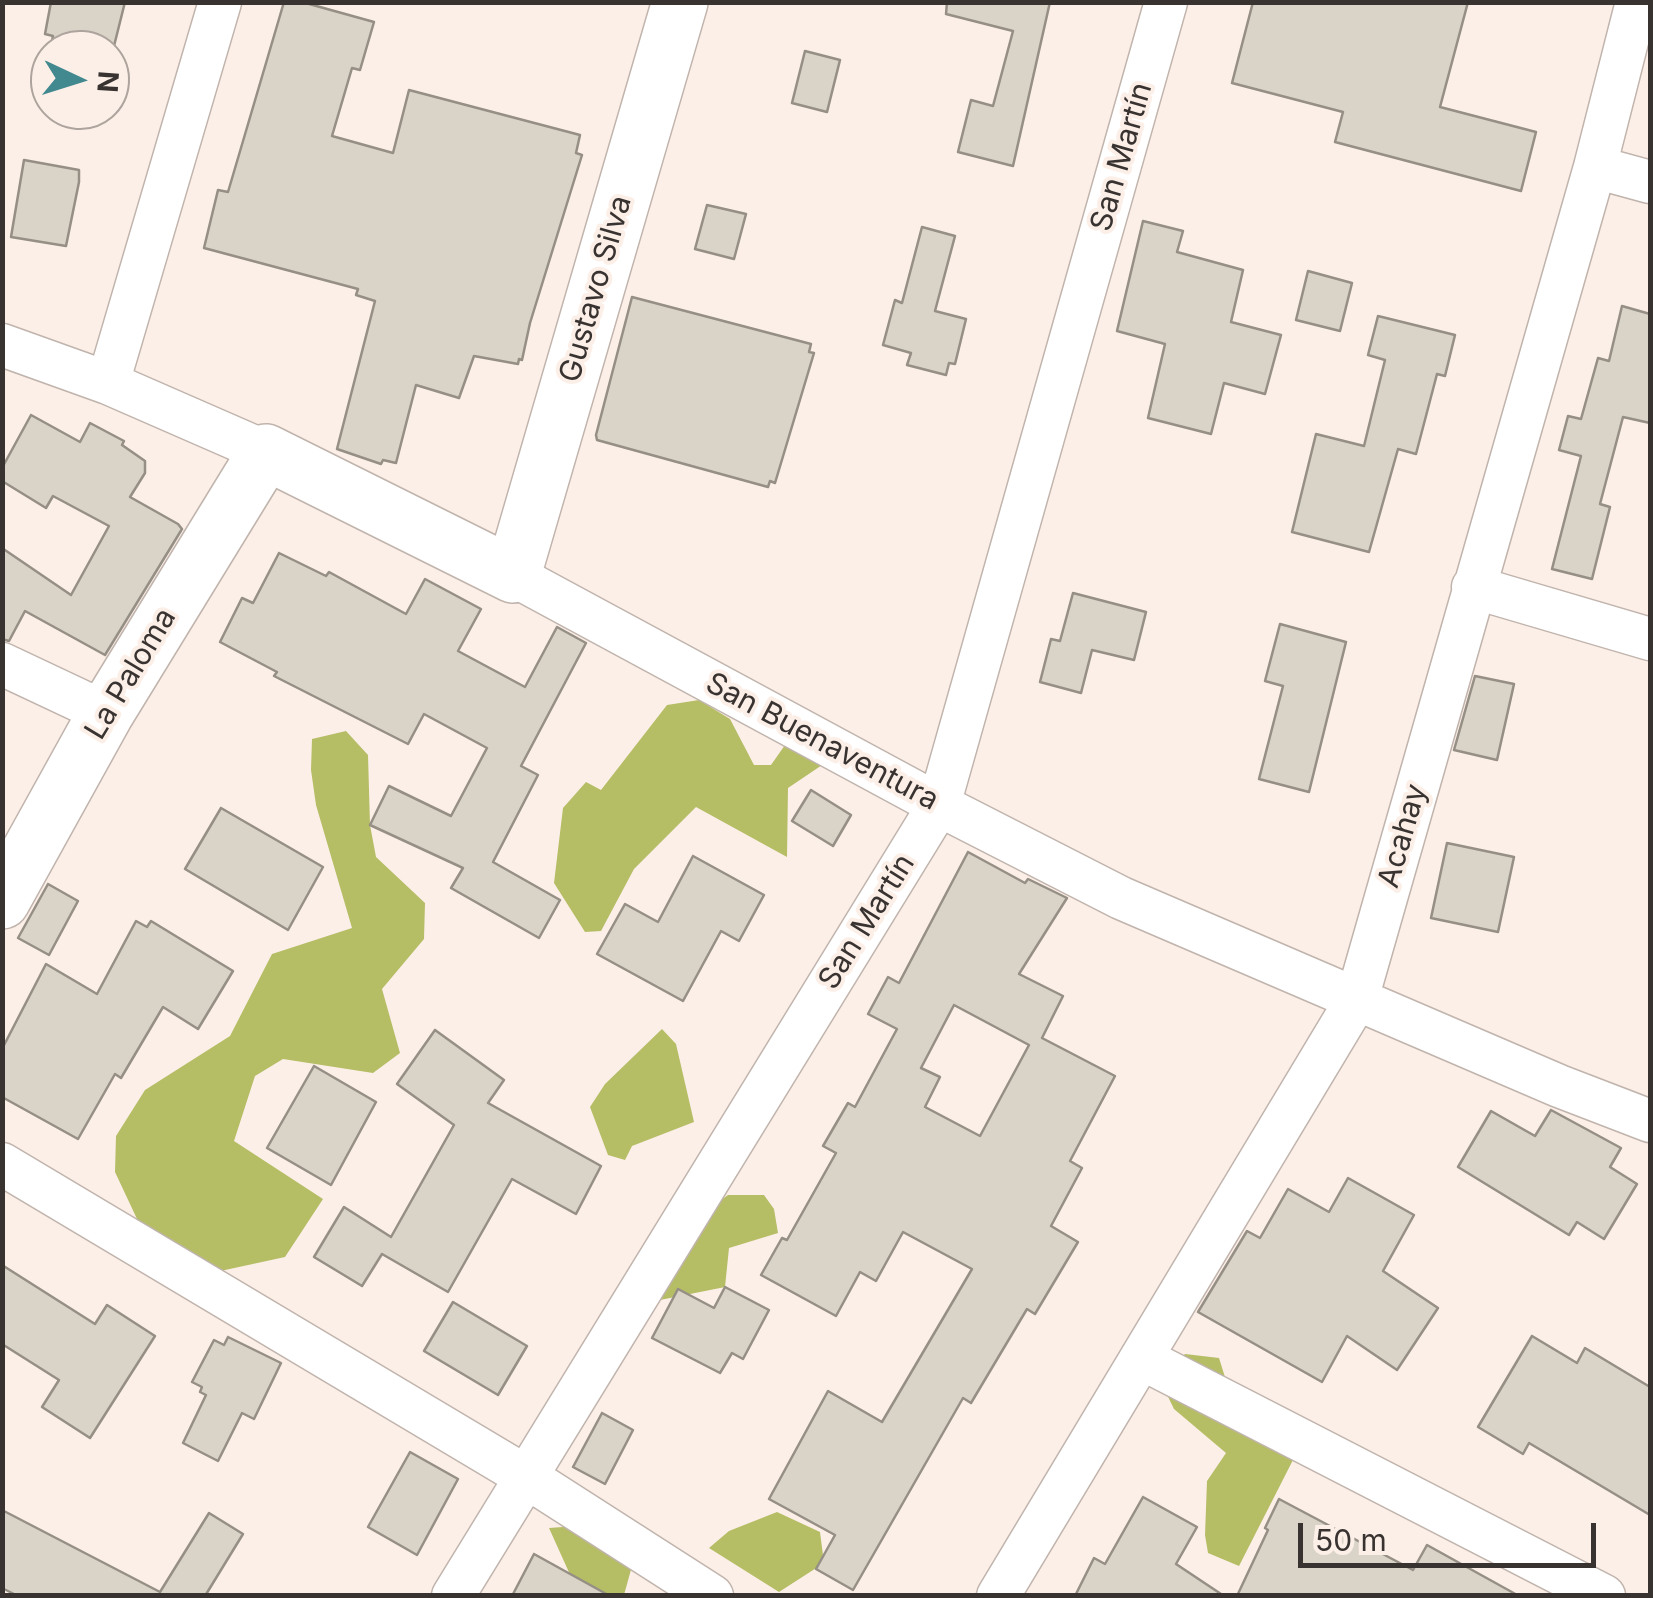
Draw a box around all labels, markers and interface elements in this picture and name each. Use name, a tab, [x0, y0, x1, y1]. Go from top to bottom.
north arrow	[30, 30, 130, 130]
text: N	[90, 70, 126, 94]
street label: San Martín	[1084, 79, 1160, 235]
street label: Gustavo Silva	[552, 192, 640, 386]
street label: La Paloma	[78, 602, 184, 746]
street label: San Buenaventura	[699, 665, 945, 819]
street label: Acahay	[1371, 780, 1435, 892]
street label: San Martín	[811, 848, 923, 996]
scale bar	[1303, 1503, 1600, 1565]
text: 50 m	[1315, 1522, 1387, 1558]

